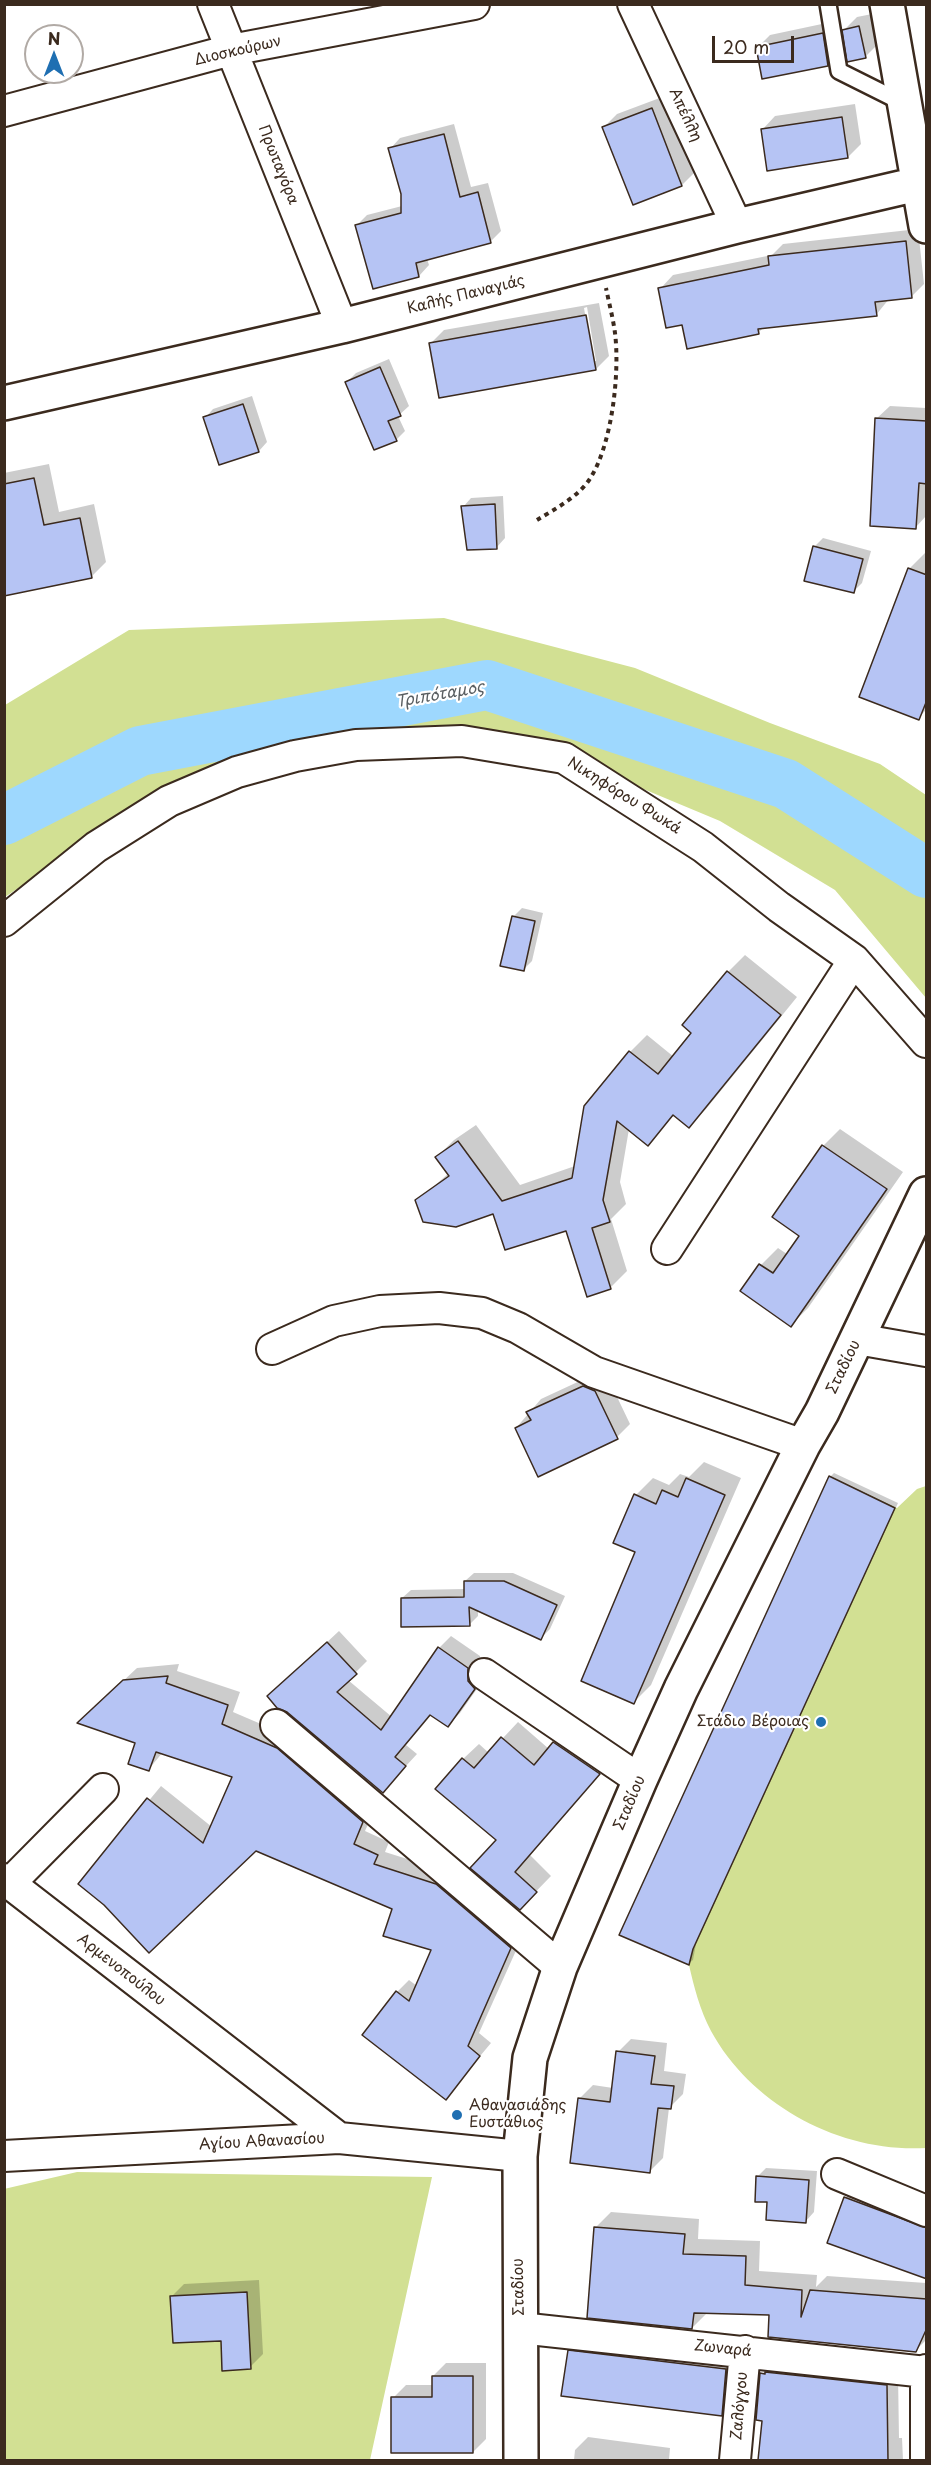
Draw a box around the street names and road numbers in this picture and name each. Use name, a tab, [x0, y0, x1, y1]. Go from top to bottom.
street label: Διοσκούρων	[193, 32, 283, 70]
street label: Απέλλη	[665, 85, 705, 145]
street label: Πρωταγόρα	[254, 123, 302, 207]
street label: Καλής Παναγιάς	[405, 272, 527, 318]
street label: Νικηφόρου Φωκά	[564, 754, 684, 838]
street label: Σταδίου	[823, 1337, 865, 1397]
street label: Σταδίου	[610, 1773, 650, 1833]
street label: Αρμενοπούλου	[73, 1930, 169, 2010]
street label: Αγίου Αθανασίου	[199, 2130, 325, 2154]
street label: Σταδίου	[509, 2258, 529, 2316]
street label: Ζωναρά	[693, 2337, 753, 2361]
street label: Ζαλόγγου	[728, 2371, 752, 2441]

